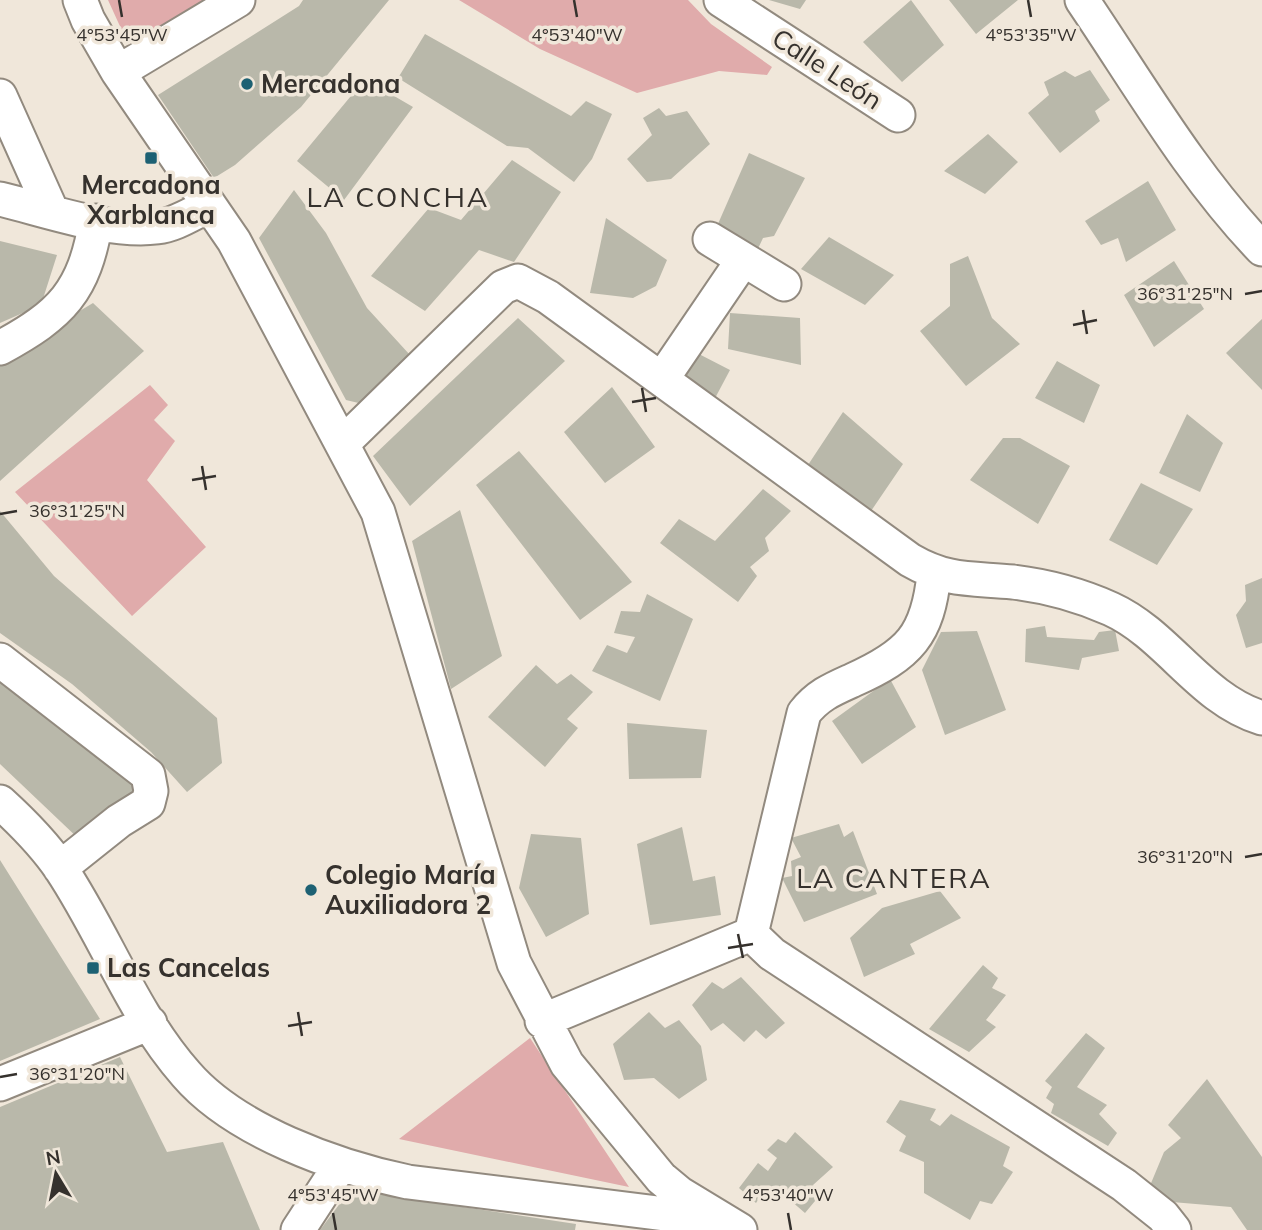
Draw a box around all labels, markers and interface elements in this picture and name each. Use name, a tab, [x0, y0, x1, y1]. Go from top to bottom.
street label: Calle León	[766, 21, 888, 116]
text: 4°53'45"W	[76, 23, 168, 46]
text: 4°53'40"W	[531, 23, 623, 46]
text: 4°53'35"W	[985, 23, 1077, 46]
place label: Mercadona	[261, 67, 400, 100]
marker: Mercadona	[239, 76, 255, 92]
marker: Mercadona Xarblanca	[143, 150, 159, 166]
place label: Mercadona Xarblanca	[81, 168, 221, 231]
district label: LA CONCHA	[307, 179, 489, 214]
text: 36°31'25"N	[1137, 282, 1233, 305]
text: 36°31'25"N	[29, 499, 125, 522]
text: 36°31'20"N	[1137, 845, 1233, 868]
place label: Colegio María Auxiliadora 2	[325, 858, 496, 921]
district label: LA CANTERA	[796, 860, 992, 895]
marker: Colegio María Auxiliadora 2	[303, 882, 319, 898]
place label: Las Cancelas	[107, 951, 270, 984]
marker: Las Cancelas	[85, 960, 101, 976]
text: 36°31'20"N	[29, 1062, 125, 1085]
north arrow	[21, 1139, 91, 1209]
text: N	[44, 1144, 62, 1170]
text: 4°53'45"W	[287, 1183, 379, 1206]
text: 4°53'40"W	[742, 1183, 834, 1206]

